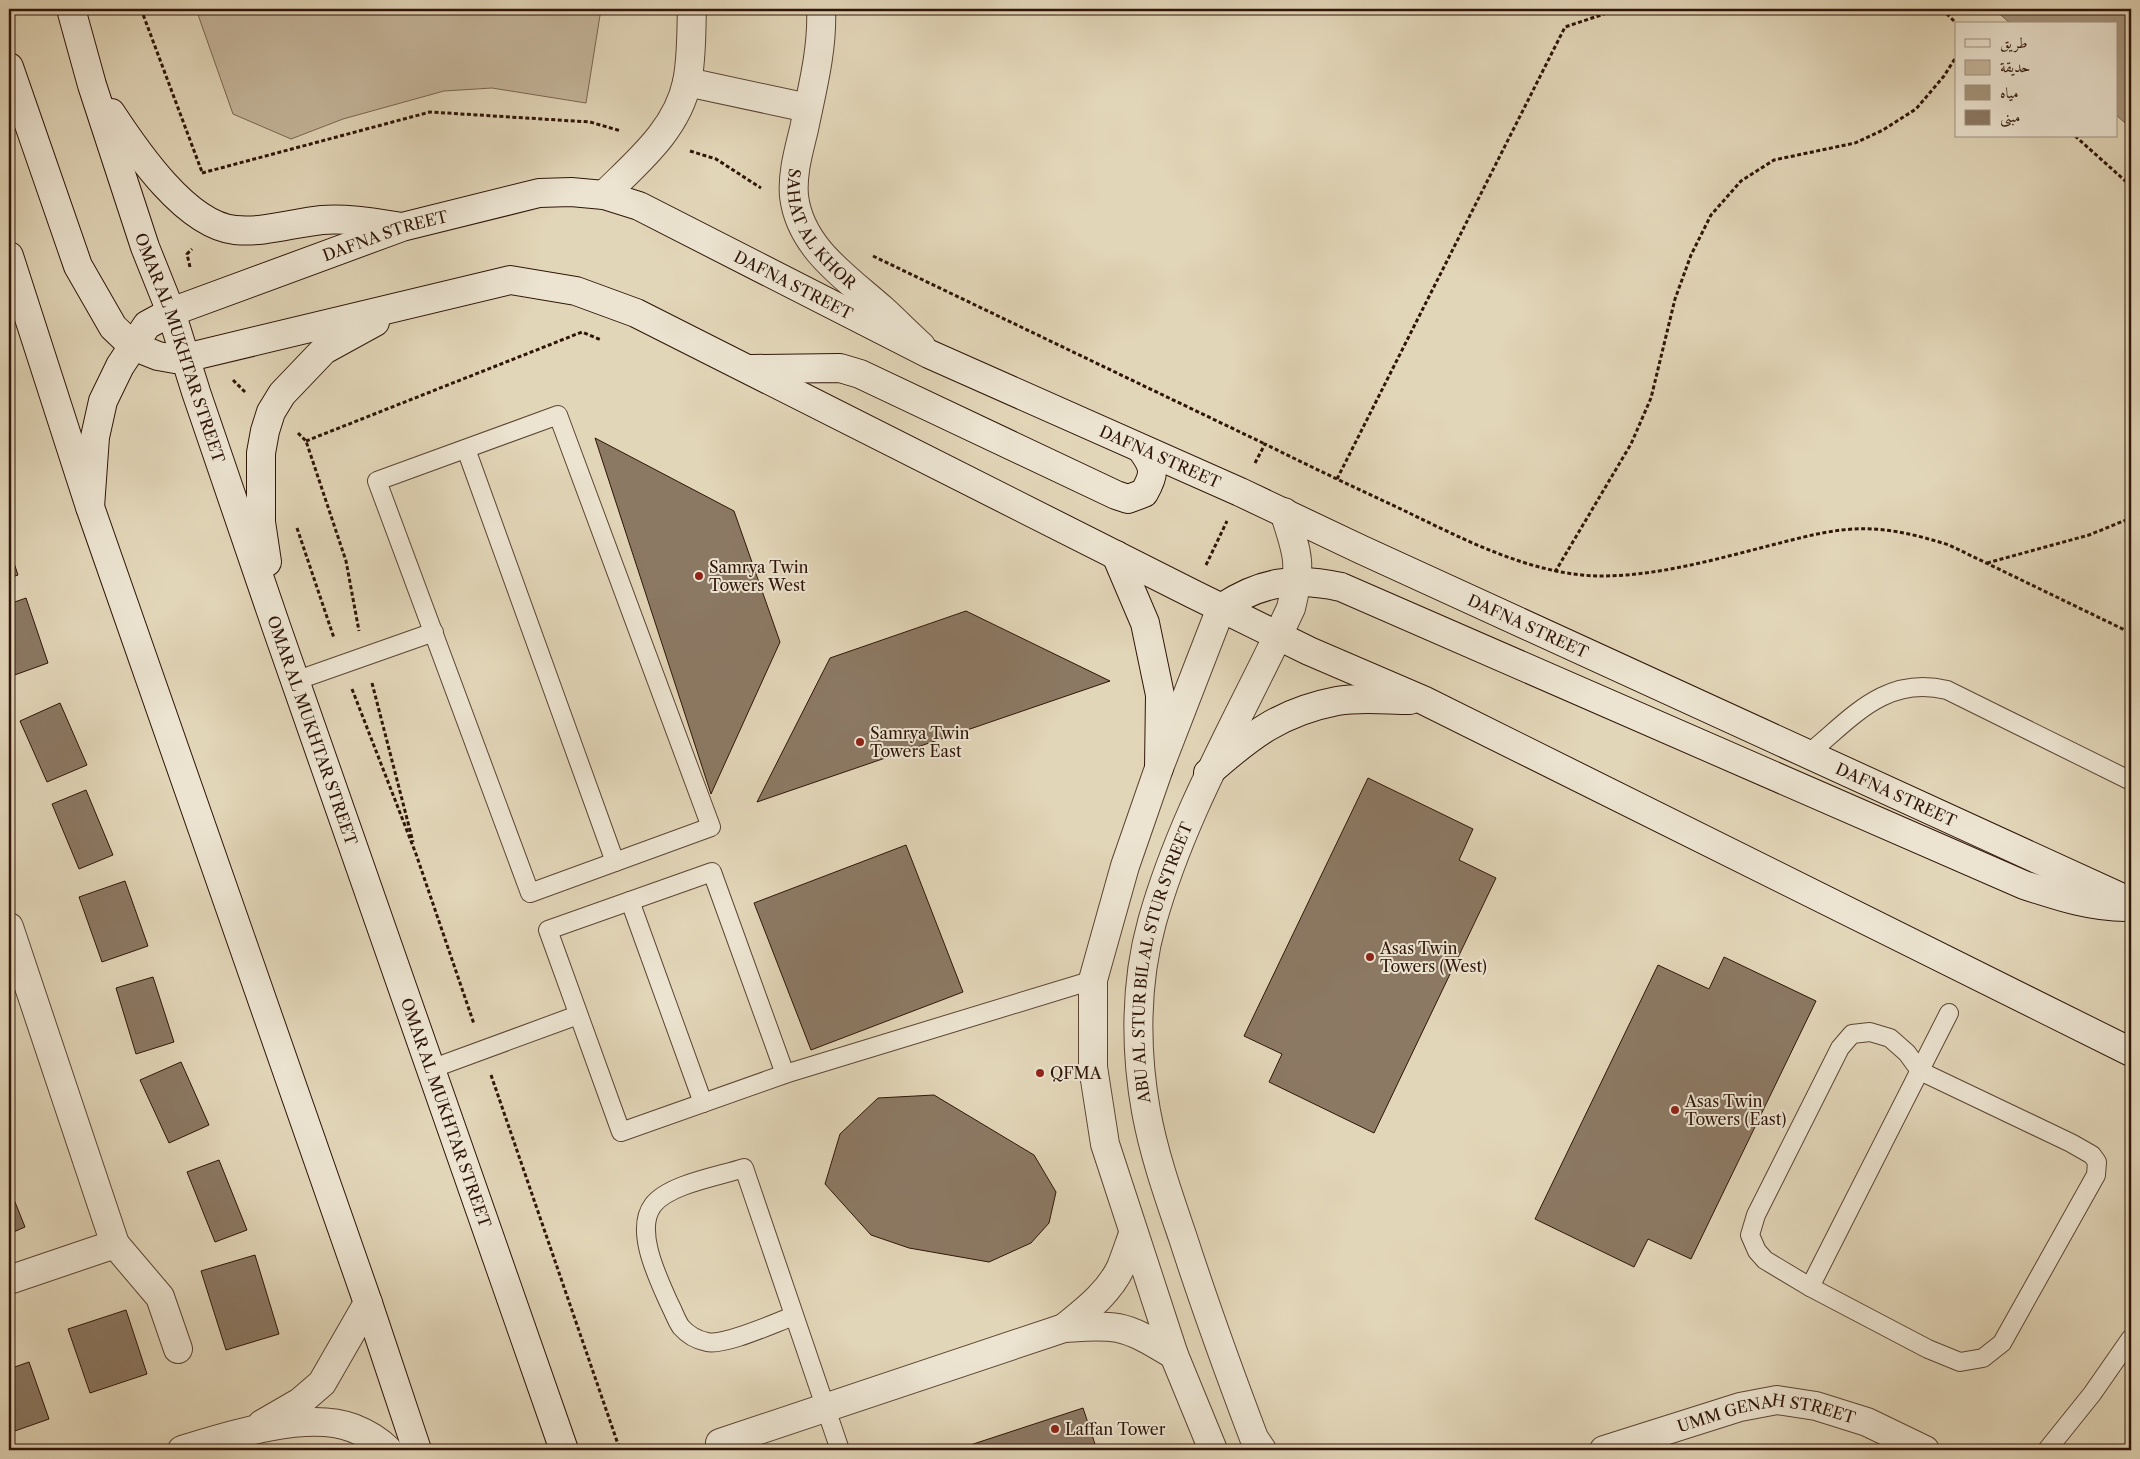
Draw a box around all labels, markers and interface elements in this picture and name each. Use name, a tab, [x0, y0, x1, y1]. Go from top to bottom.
legend	[1955, 22, 2118, 138]
text: طريق	[2000, 33, 2027, 53]
text: حديقة	[2000, 57, 2030, 76]
text: مياه	[2000, 83, 2018, 102]
text: مبنى	[2000, 107, 2020, 128]
street label: SAHAT AL KHOR	[783, 167, 861, 294]
street label: DAFNA STREET	[320, 206, 450, 265]
street label: OMAR AL MUKHTAR STREET	[131, 230, 229, 465]
street label: DAFNA STREET	[731, 246, 856, 323]
street label: DAFNA STREET	[1096, 421, 1224, 492]
place label: Samrya Twin Towers West	[709, 557, 809, 595]
marker: Samrya Twin Towers West	[693, 570, 705, 582]
street label: DAFNA STREET	[1464, 590, 1592, 662]
street label: OMAR AL MUKHTAR STREET	[263, 613, 362, 848]
place label: Samrya Twin Towers East	[870, 723, 970, 761]
marker: Samrya Twin Towers East	[854, 736, 866, 748]
street label: DAFNA STREET	[1833, 758, 1960, 831]
street label: ABU AL STUR BIL AL STUR STREET	[1128, 819, 1197, 1106]
place label: Asas Twin Towers (West)	[1379, 938, 1487, 976]
marker: Asas Twin Towers (West)	[1364, 951, 1376, 963]
street label: OMAR AL MUKHTAR STREET	[397, 995, 495, 1230]
place label: QFMA	[1050, 1063, 1103, 1083]
marker: QFMA	[1034, 1067, 1046, 1079]
place label: Asas Twin Towers (East)	[1684, 1091, 1786, 1129]
marker: Asas Twin Towers (East)	[1669, 1104, 1681, 1116]
street label: UMM GENAH STREET	[1675, 1389, 1858, 1436]
place label: Laffan Tower	[1065, 1419, 1166, 1439]
marker: Laffan Tower	[1049, 1423, 1061, 1435]

